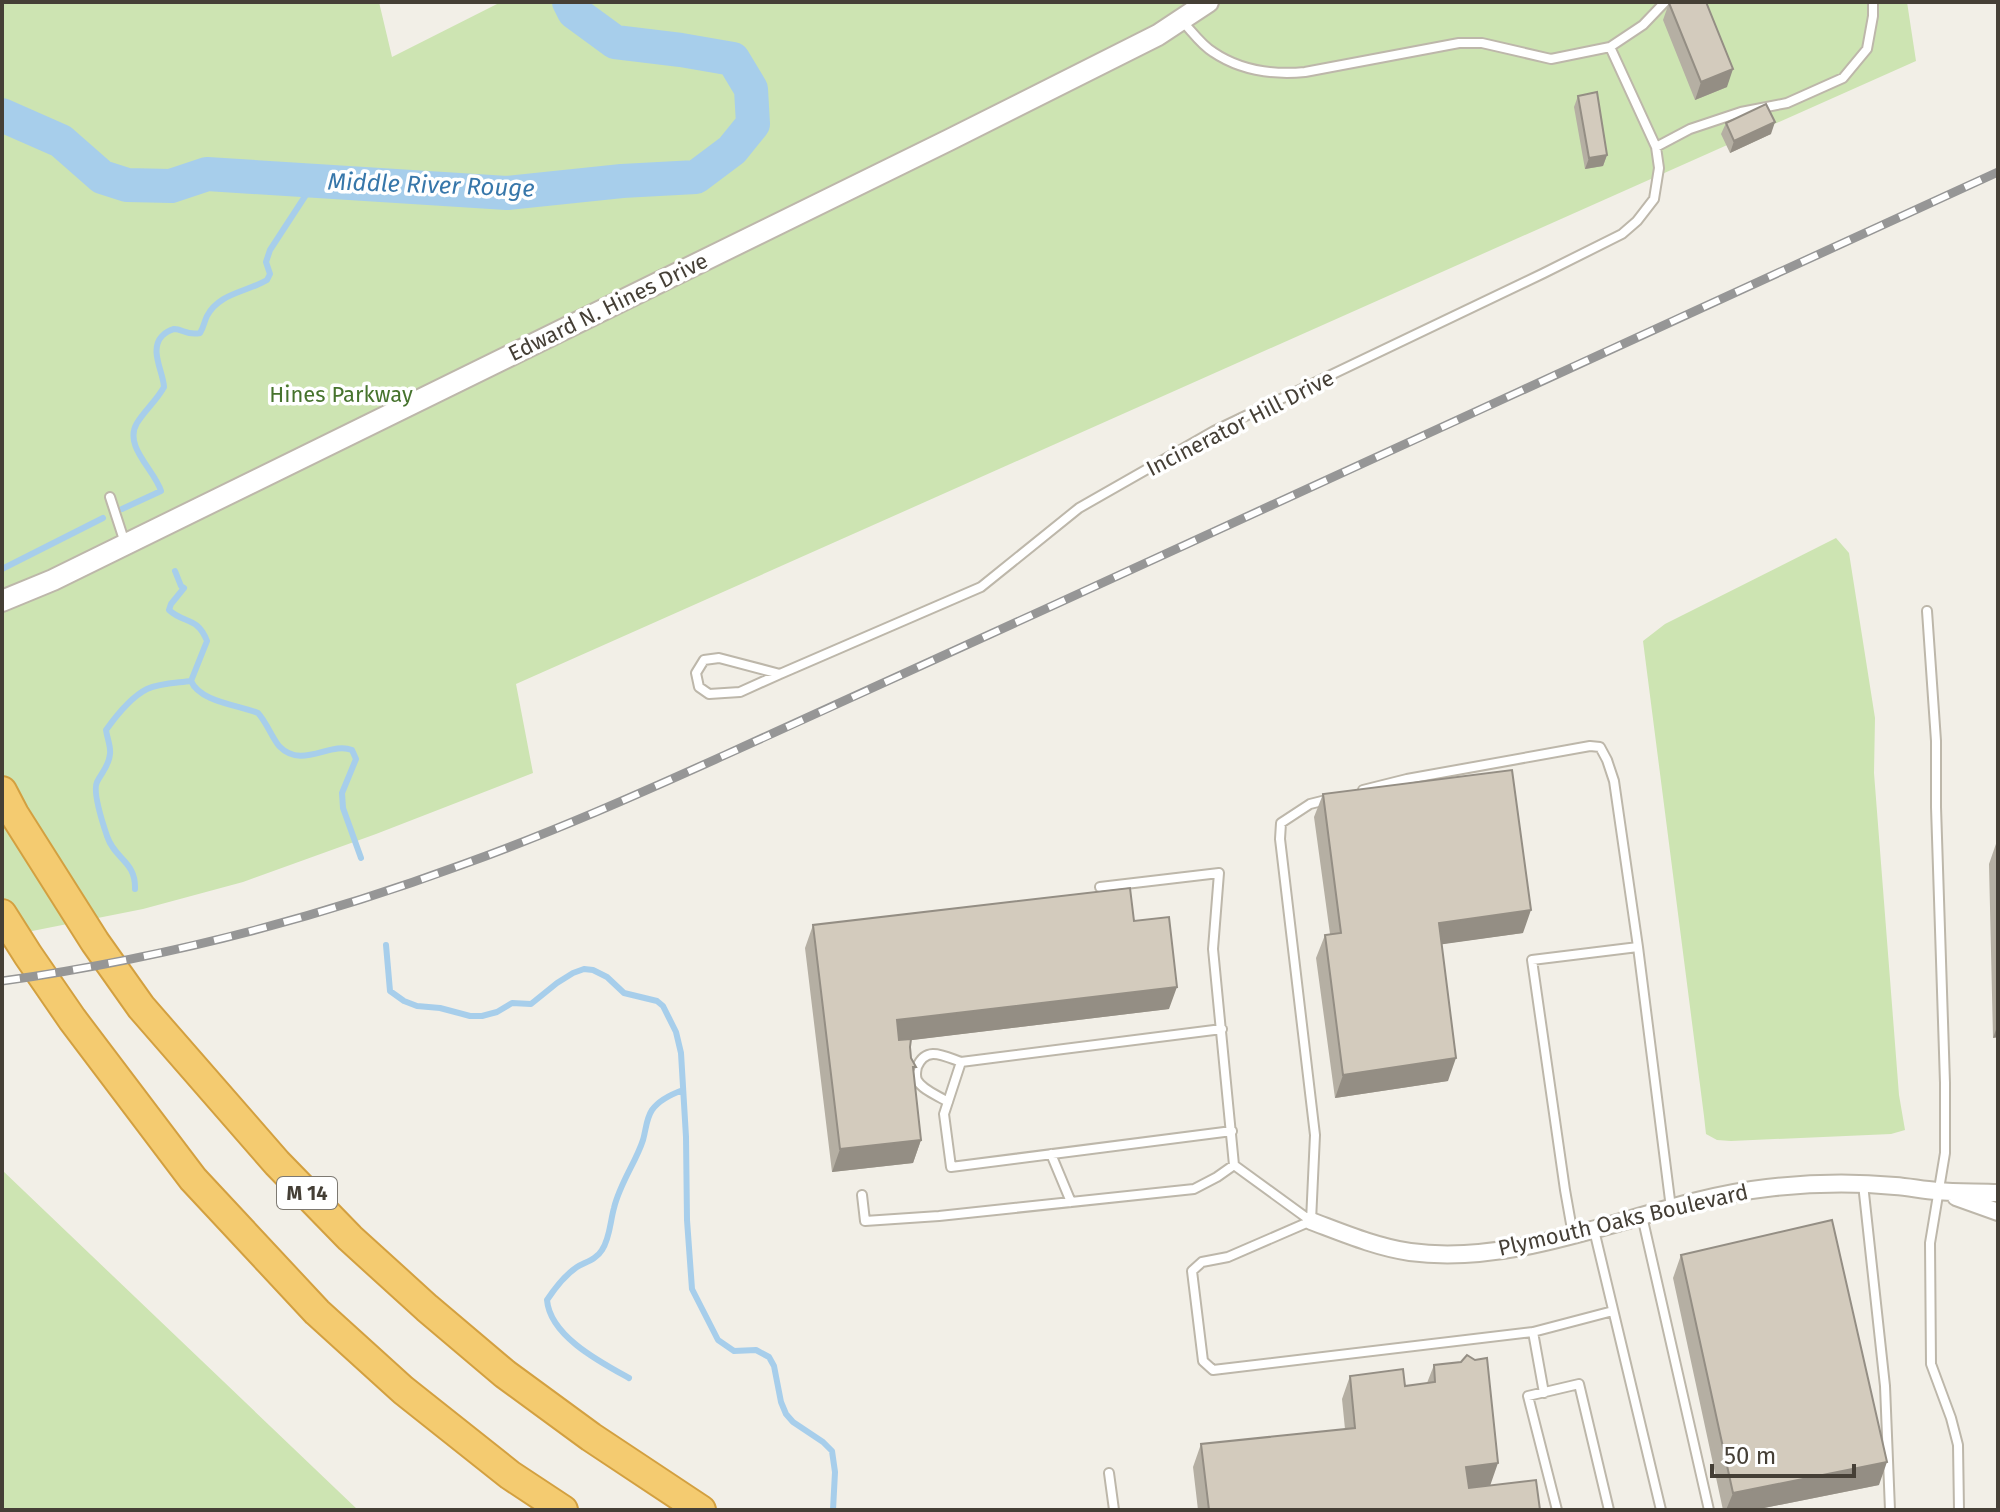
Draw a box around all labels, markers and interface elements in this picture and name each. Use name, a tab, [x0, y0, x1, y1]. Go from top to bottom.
water label: Middle River Rouge	[327, 167, 535, 203]
street label: Edward N. Hines Drive	[504, 247, 712, 367]
street label: Incinerator Hill Drive	[1142, 364, 1338, 482]
park label: Hines Parkway	[269, 381, 413, 408]
road number: M 14	[277, 1177, 337, 1209]
street label: Plymouth Oaks Boulevard	[1495, 1178, 1751, 1262]
scale bar	[1712, 1428, 1854, 1478]
text: 50 m	[1724, 1442, 1776, 1470]

